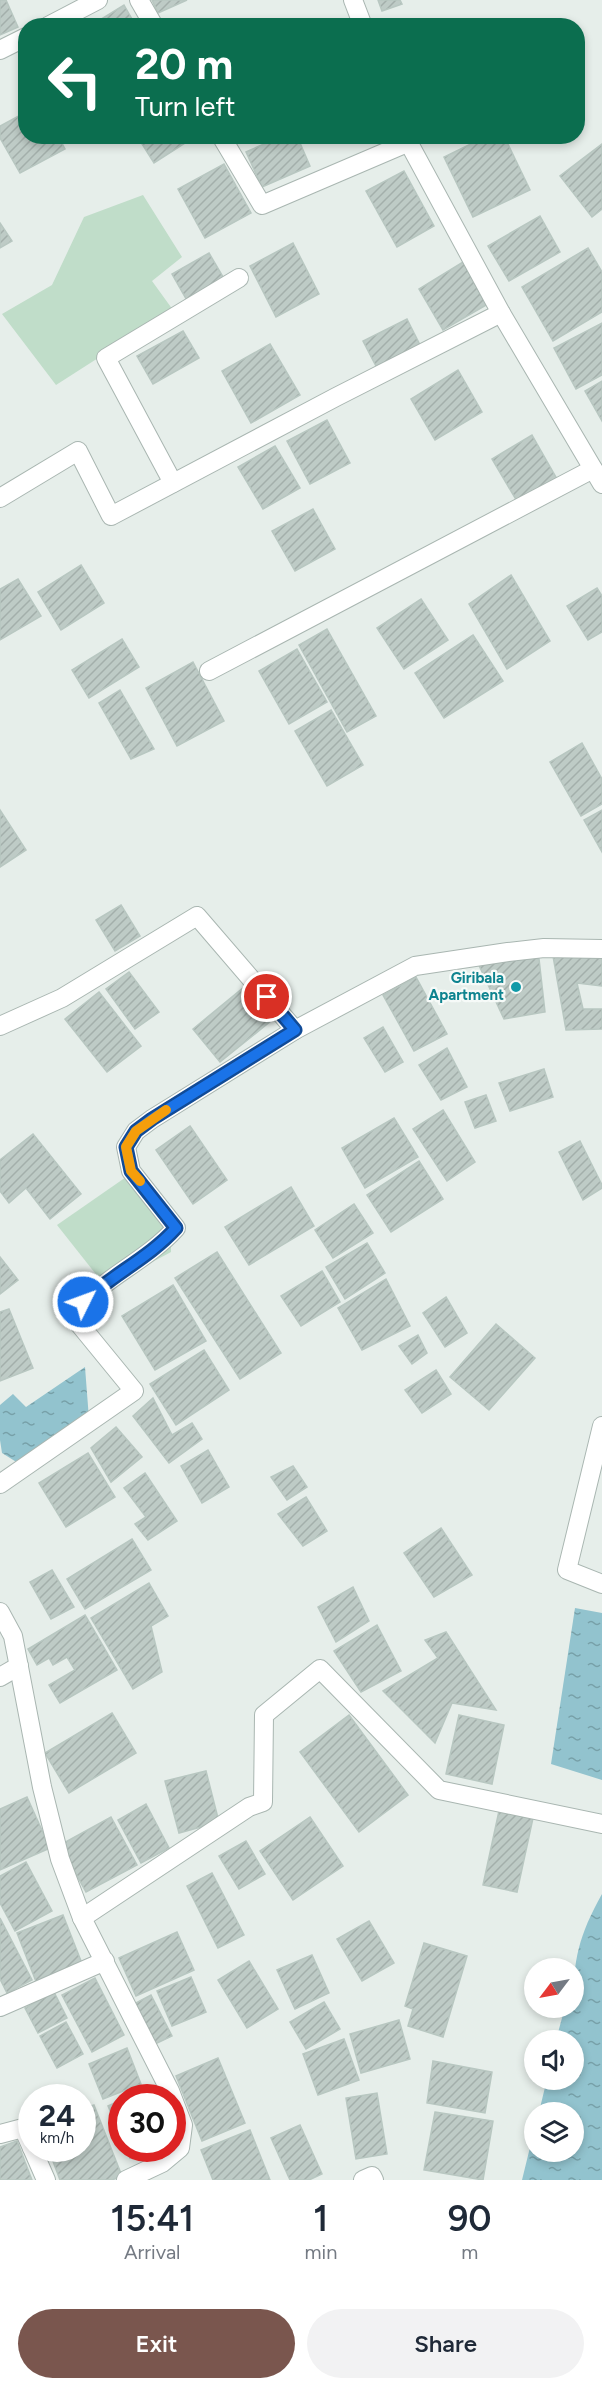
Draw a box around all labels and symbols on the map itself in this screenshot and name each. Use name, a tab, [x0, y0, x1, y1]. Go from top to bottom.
place label: Giribala Apartment	[429, 969, 504, 1004]
pin	[241, 971, 292, 1022]
marker: Giribala Apartment	[509, 980, 523, 994]
position arrow	[51, 1270, 115, 1334]
north arrow	[524, 1958, 584, 2018]
speed limit sign: 30	[108, 2084, 186, 2162]

